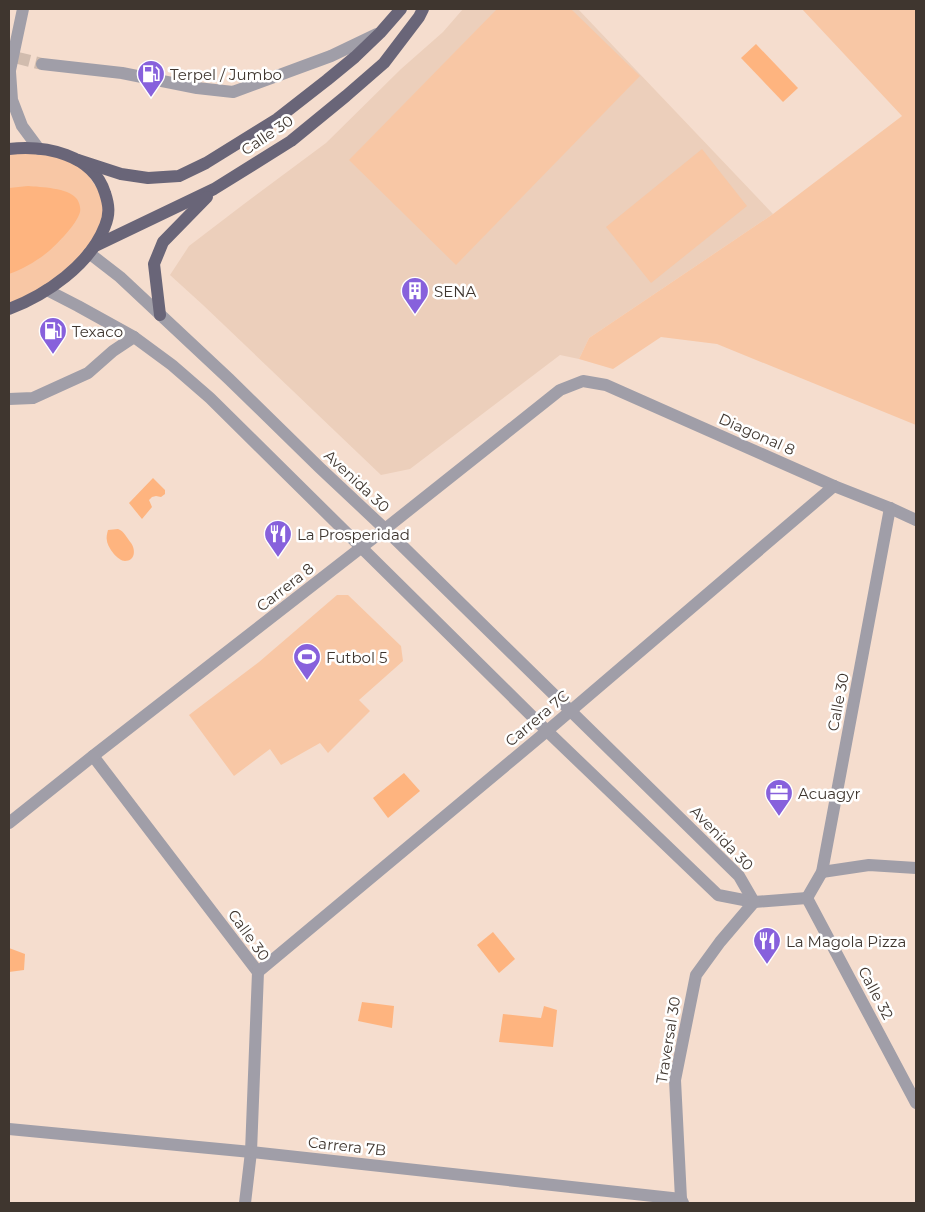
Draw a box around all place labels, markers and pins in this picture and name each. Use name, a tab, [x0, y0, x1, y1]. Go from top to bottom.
fuel station icon: Terpel / Jumbo	[136, 59, 166, 98]
place label: Terpel / Jumbo	[170, 65, 282, 84]
building icon: SENA	[400, 276, 430, 315]
place label: SENA	[434, 282, 476, 301]
fuel station icon: Texaco	[38, 316, 68, 355]
place label: Texaco	[72, 322, 123, 341]
restaurant icon: La Prosperidad	[263, 519, 293, 558]
place label: La Prosperidad	[297, 525, 410, 544]
sports icon: Futbol 5	[292, 642, 322, 681]
place label: Futbol 5	[326, 648, 387, 667]
office icon: Acuagyr	[764, 778, 794, 817]
place label: Acuagyr	[798, 784, 860, 803]
restaurant icon: La Magola Pizza	[752, 926, 782, 965]
place label: La Magola Pizza	[786, 932, 906, 951]

